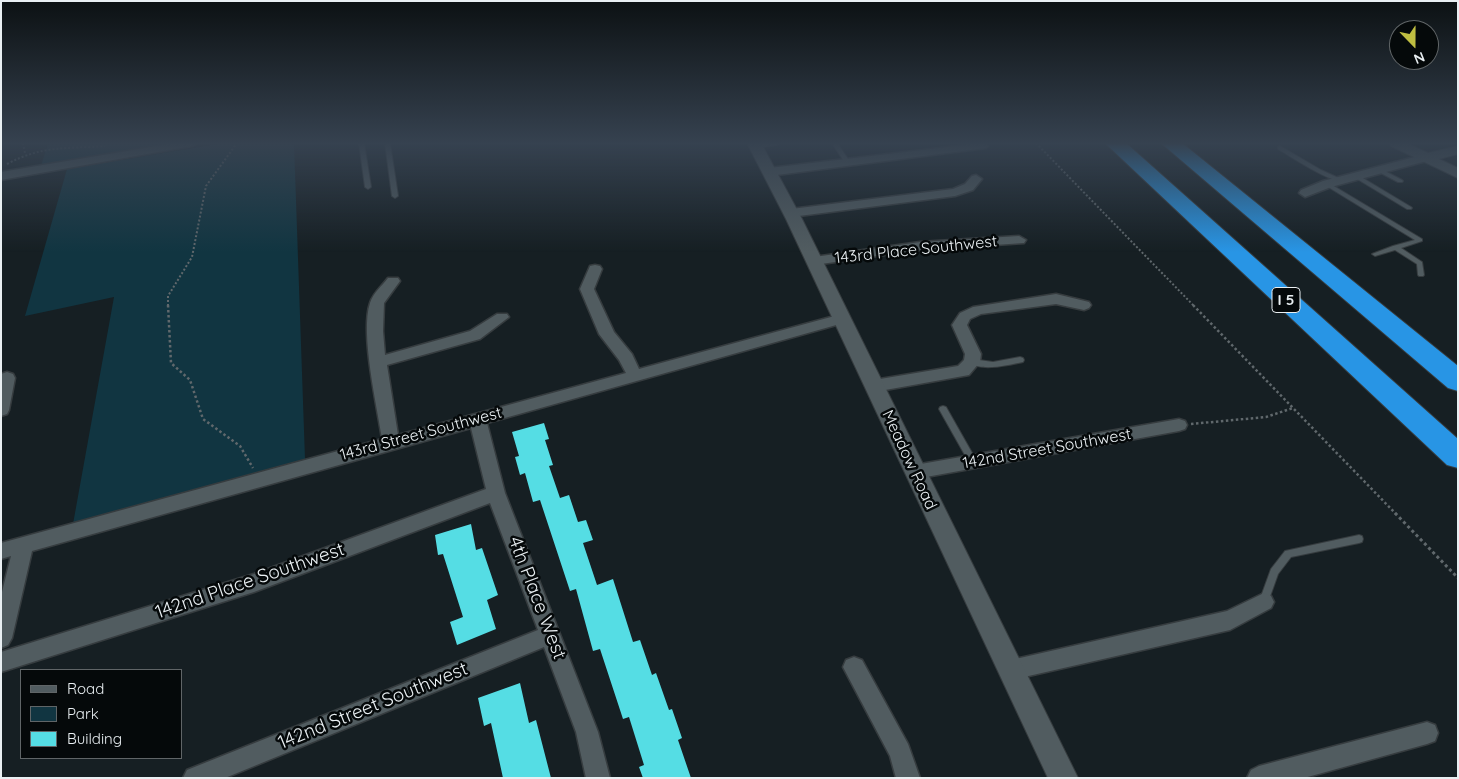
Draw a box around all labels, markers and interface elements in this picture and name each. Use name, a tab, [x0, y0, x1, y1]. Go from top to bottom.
north arrow	[1389, 20, 1439, 70]
text: N	[1411, 48, 1427, 68]
street label: 143rd Place Southwest	[834, 232, 998, 268]
road number: I 5	[1272, 288, 1300, 312]
street label: 143rd Street Southwest	[338, 403, 504, 465]
street label: Meadow Road	[878, 407, 940, 513]
street label: 142nd Street Southwest	[961, 425, 1133, 473]
street label: 4th Place West	[503, 533, 571, 663]
street label: 142nd Place Southwest	[152, 538, 348, 624]
street label: 142nd Street Southwest	[275, 657, 471, 755]
legend	[20, 669, 182, 759]
text: Road	[67, 679, 104, 698]
text: Park	[67, 704, 99, 723]
text: Building	[67, 729, 122, 748]

